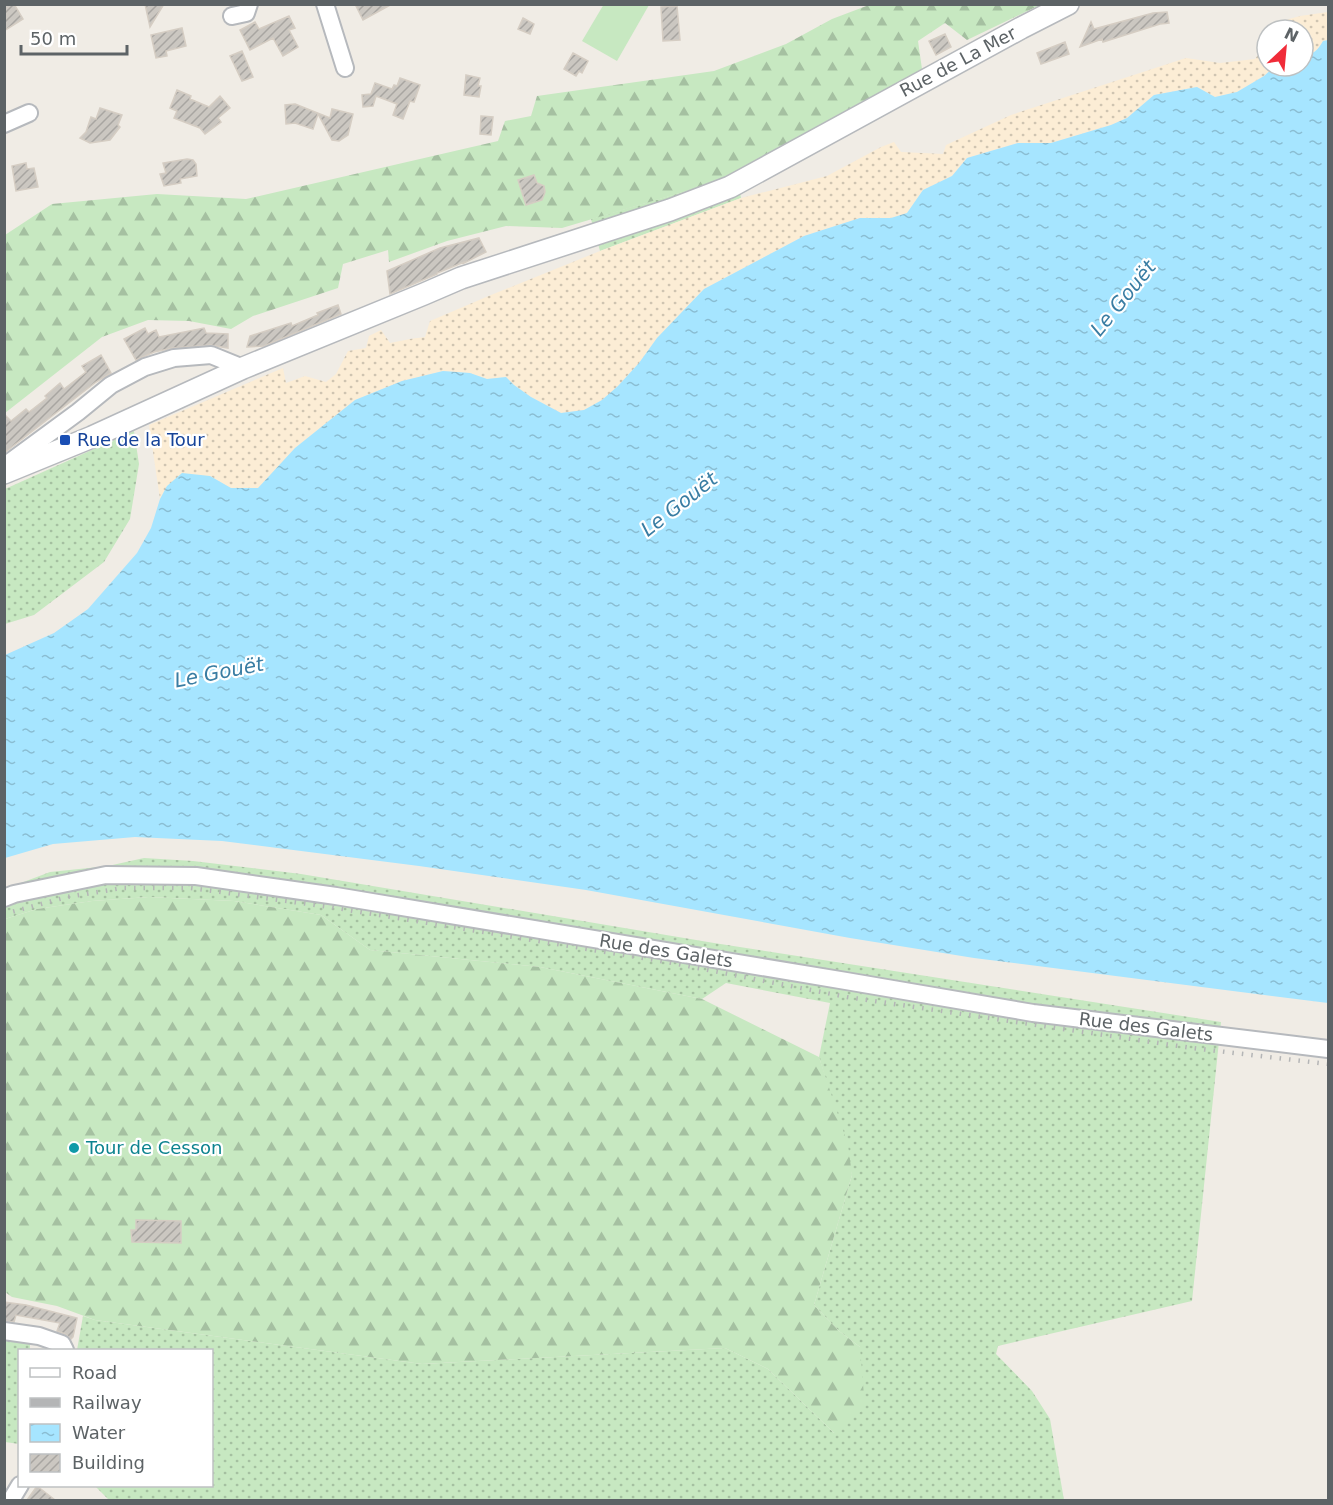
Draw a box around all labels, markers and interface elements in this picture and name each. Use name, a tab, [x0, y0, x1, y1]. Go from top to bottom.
scale bar	[21, 18, 128, 56]
north arrow	[1255, 18, 1315, 78]
street label: Rue de La Mer	[896, 22, 1020, 101]
text: N	[1281, 23, 1302, 46]
text: 50 m	[30, 28, 76, 49]
water label: Le Gouët	[1085, 254, 1161, 341]
place label: Rue de la Tour	[77, 429, 205, 450]
marker: Rue de la Tour	[58, 433, 72, 447]
water label: Le Gouët	[636, 466, 723, 541]
water label: Le Gouët	[172, 651, 267, 692]
street label: Rue des Galets	[598, 930, 734, 971]
street label: Rue des Galets	[1078, 1008, 1214, 1045]
place label: Tour de Cesson	[85, 1137, 223, 1158]
marker: Tour de Cesson	[67, 1141, 81, 1155]
legend	[18, 1349, 213, 1487]
text: Road	[72, 1362, 117, 1383]
text: Railway	[72, 1392, 142, 1413]
text: Water	[72, 1422, 126, 1443]
text: Building	[72, 1452, 145, 1473]

